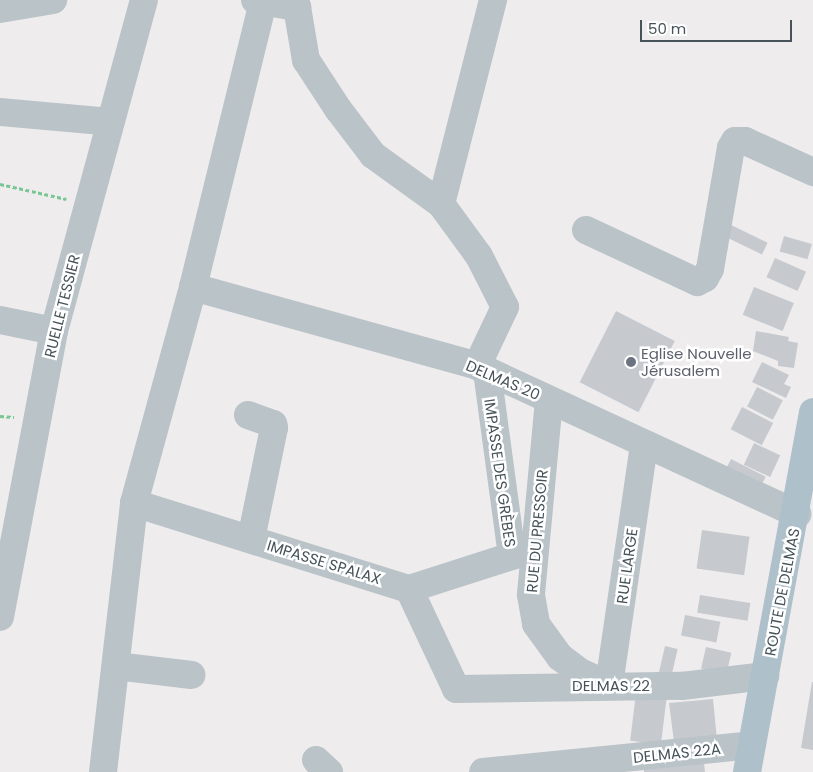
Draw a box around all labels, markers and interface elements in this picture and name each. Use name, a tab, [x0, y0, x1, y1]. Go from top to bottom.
scale bar	[643, 10, 796, 42]
text: 50 m	[648, 18, 686, 39]
street label: RUELLE TESSIER	[41, 253, 83, 359]
place label: Eglise Nouvelle Jérusalem	[641, 344, 751, 379]
street label: DELMAS 20	[463, 356, 543, 404]
marker: Eglise Nouvelle Jérusalem	[625, 356, 637, 368]
street label: IMPASSE DES GRÈBES	[481, 397, 519, 549]
street label: RUE DU PRESSOIR	[523, 469, 551, 593]
street label: RUE LARGE	[613, 527, 641, 605]
street label: ROUTE DE DELMAS	[761, 527, 803, 657]
street label: IMPASSE SPALAX	[265, 536, 383, 588]
street label: DELMAS 22	[572, 677, 650, 695]
street label: DELMAS 22A	[632, 739, 722, 767]

